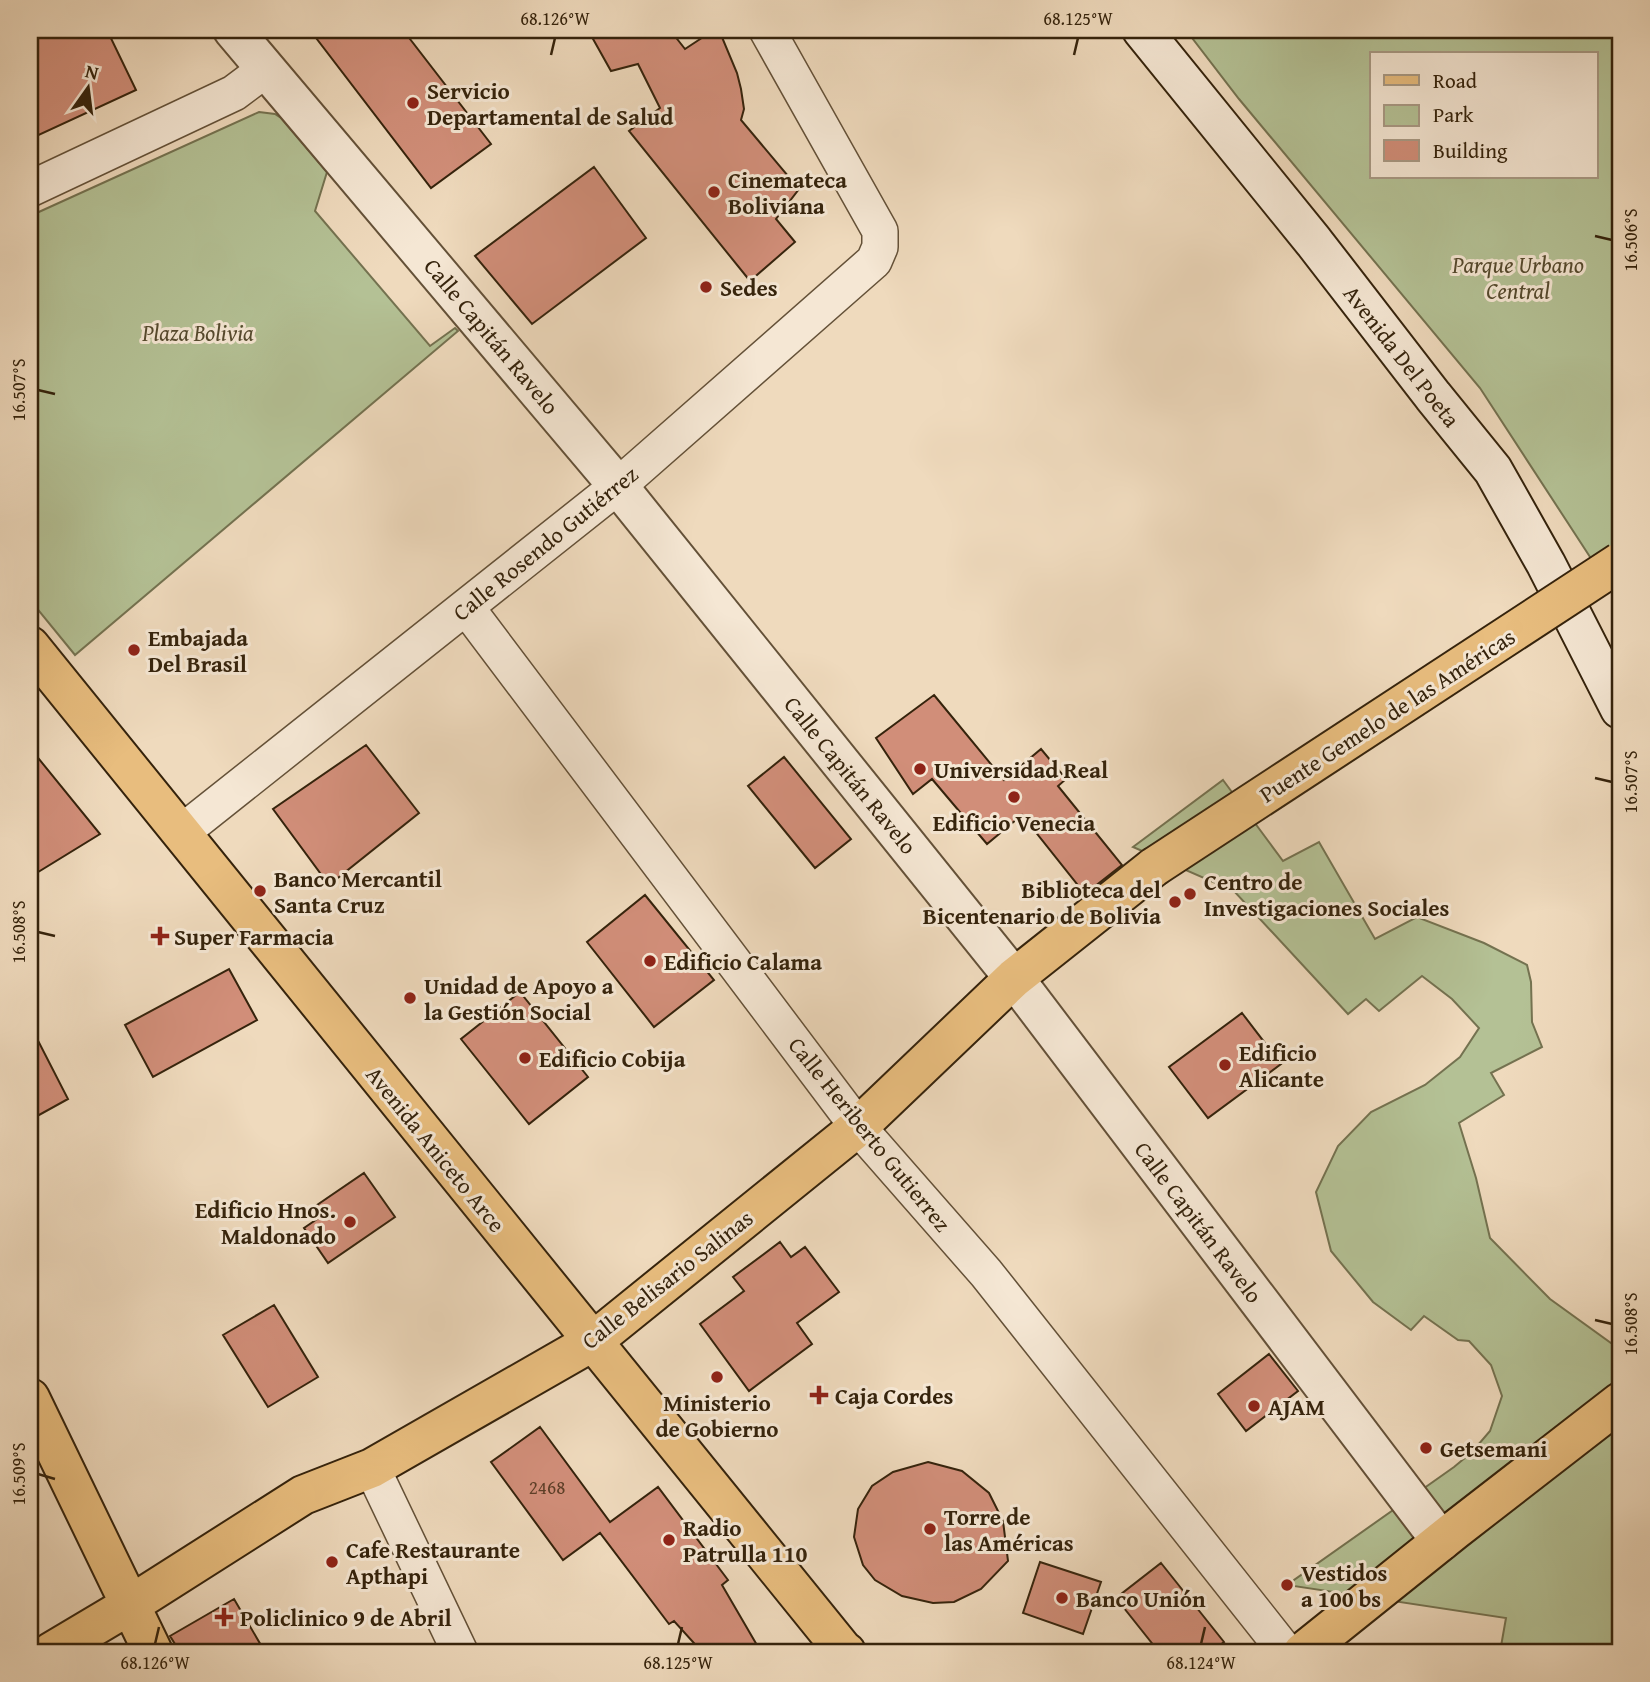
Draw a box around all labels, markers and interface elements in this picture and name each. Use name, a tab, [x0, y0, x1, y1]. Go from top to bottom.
text: 68.126°W	[520, 5, 590, 32]
text: 68.125°W	[1043, 5, 1113, 32]
north arrow	[52, 52, 122, 122]
legend	[1370, 52, 1598, 178]
text: N	[83, 56, 102, 87]
text: Road	[1433, 65, 1478, 96]
place label: Servicio Departamental de Salud	[427, 74, 674, 133]
marker: Servicio Departamental de Salud	[405, 95, 421, 111]
text: Park	[1433, 99, 1474, 130]
text: Building	[1433, 135, 1508, 166]
place label: Cinemateca Boliviana	[728, 163, 847, 222]
marker: Cinemateca Boliviana	[706, 184, 722, 200]
text: 16.506°S	[1617, 208, 1644, 271]
park label: Parque Urbano Central	[1451, 248, 1584, 307]
street label: Calle Capitán Ravelo	[417, 251, 567, 421]
place label: Sedes	[720, 271, 778, 304]
street label: Avenida Del Poeta	[1336, 278, 1468, 434]
marker: Sedes	[698, 279, 714, 295]
park label: Plaza Bolivia	[141, 316, 254, 349]
text: 16.507°S	[5, 358, 32, 421]
street label: Calle Rosendo Gutiérrez	[445, 458, 645, 628]
street label: Puente Gemelo de las Américas	[1253, 620, 1521, 810]
place label: Embajada Del Brasil	[148, 621, 248, 680]
marker: Embajada Del Brasil	[126, 642, 142, 658]
street label: Calle Capitán Ravelo	[777, 689, 925, 861]
text: 16.507°S	[1617, 750, 1644, 813]
place label: Universidad Real	[934, 753, 1108, 786]
marker: Universidad Real	[912, 761, 928, 777]
marker: Edificio Venecia	[1006, 789, 1022, 805]
place label: Edificio Venecia	[933, 806, 1096, 839]
place label: Banco Mercantil Santa Cruz	[274, 862, 442, 921]
place label: Centro de Investigaciones Sociales	[1204, 865, 1450, 924]
place label: Biblioteca del Bicentenario de Bolivia	[923, 873, 1161, 932]
marker: Banco Mercantil Santa Cruz	[252, 883, 268, 899]
marker: Centro de Investigaciones Sociales	[1182, 886, 1198, 902]
marker: Biblioteca del Bicentenario de Bolivia	[1167, 894, 1183, 910]
text: 16.508°S	[5, 900, 32, 963]
place label: Super Farmacia	[174, 920, 334, 953]
marker: Super Farmacia	[152, 928, 168, 944]
place label: Edificio Calama	[664, 945, 822, 978]
marker: Edificio Calama	[642, 953, 658, 969]
place label: Unidad de Apoyo a la Gestión Social	[424, 969, 614, 1028]
marker: Unidad de Apoyo a la Gestión Social	[402, 990, 418, 1006]
street label: Calle Heriberto Gutierrez	[781, 1030, 959, 1238]
place label: Edificio Alicante	[1239, 1036, 1324, 1095]
place label: Edificio Cobija	[539, 1042, 686, 1075]
marker: Edificio Cobija	[517, 1050, 533, 1066]
marker: Edificio Alicante	[1217, 1057, 1233, 1073]
street label: Avenida Aniceto Arce	[359, 1059, 513, 1239]
street label: Calle Capitán Ravelo	[1127, 1134, 1271, 1310]
place label: Edificio Hnos. Maldonado	[195, 1193, 336, 1252]
street label: Calle Belisario Salinas	[574, 1201, 760, 1357]
marker: Edificio Hnos. Maldonado	[342, 1214, 358, 1230]
text: 16.508°S	[1617, 1292, 1644, 1355]
marker: Ministerio de Gobierno	[709, 1369, 725, 1385]
place label: Caja Cordes	[835, 1379, 954, 1412]
marker: Caja Cordes	[809, 1385, 829, 1405]
place label: Ministerio de Gobierno	[655, 1386, 779, 1445]
place label: AJAM	[1268, 1390, 1325, 1423]
marker: AJAM	[1246, 1398, 1262, 1414]
place label: Getsemani	[1440, 1432, 1547, 1465]
marker: Getsemani	[1418, 1440, 1434, 1456]
text: 16.509°S	[5, 1442, 32, 1505]
house number: 2468	[529, 1473, 565, 1501]
place label: Torre de las Américas	[944, 1500, 1074, 1559]
place label: Radio Patrulla 110	[683, 1511, 808, 1570]
marker: Torre de las Américas	[922, 1521, 938, 1537]
marker: Radio Patrulla 110	[661, 1532, 677, 1548]
place label: Cafe Restaurante Apthapi	[346, 1533, 520, 1592]
marker: Cafe Restaurante Apthapi	[324, 1554, 340, 1570]
place label: Vestidos a 100 bs	[1301, 1556, 1387, 1615]
marker: Vestidos a 100 bs	[1279, 1577, 1295, 1593]
place label: Banco Unión	[1076, 1582, 1206, 1615]
marker: Banco Unión	[1054, 1590, 1070, 1606]
place label: Policlinico 9 de Abril	[240, 1601, 452, 1634]
marker: Policlinico 9 de Abril	[214, 1607, 234, 1627]
text: 68.126°W	[120, 1649, 190, 1676]
text: 68.125°W	[643, 1649, 713, 1676]
text: 68.124°W	[1166, 1649, 1236, 1676]

